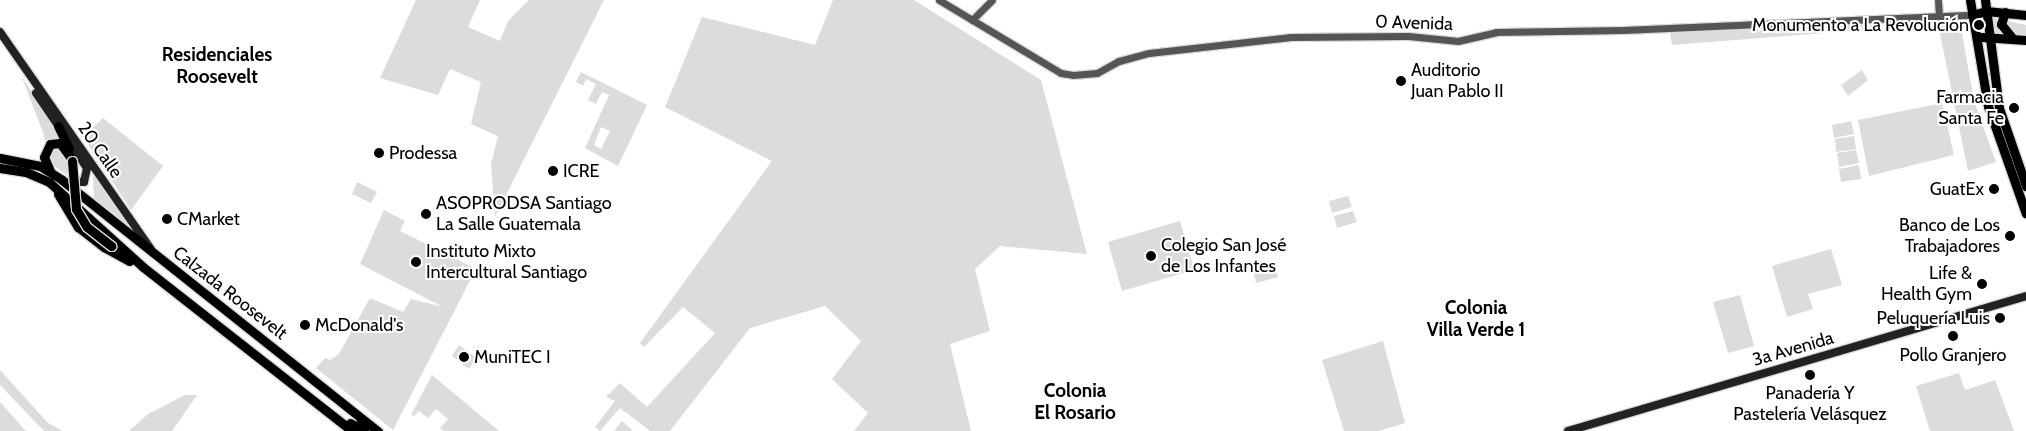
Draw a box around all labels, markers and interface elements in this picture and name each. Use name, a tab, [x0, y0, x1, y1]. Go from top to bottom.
street label: 0 Avenida	[1375, 11, 1453, 35]
place label: Monumento a La Revolución	[1752, 14, 1969, 36]
marker: Monumento a La Revolución	[1973, 19, 1985, 31]
district label: Residenciales Roosevelt	[162, 44, 272, 88]
place label: Auditorio Juan Pablo II	[1411, 60, 1504, 102]
marker: Auditorio Juan Pablo II	[1395, 75, 1407, 87]
place label: Farmacia Santa Fe	[1936, 87, 2004, 130]
marker: Farmacia Santa Fe	[2008, 102, 2020, 114]
street label: 20 Calle	[73, 118, 127, 182]
place label: Prodessa	[389, 142, 457, 164]
marker: Prodessa	[373, 147, 385, 159]
place label: ICRE	[563, 160, 600, 182]
marker: ICRE	[547, 165, 559, 177]
place label: GuatEx	[1930, 178, 1984, 200]
marker: GuatEx	[1988, 183, 2000, 195]
place label: ASOPRODSA Santiago La Salle Guatemala	[436, 193, 612, 235]
place label: CMarket	[177, 208, 240, 230]
marker: ASOPRODSA Santiago La Salle Guatemala	[420, 208, 432, 220]
marker: CMarket	[161, 213, 173, 225]
place label: Banco de Los Trabajadores	[1899, 215, 2000, 258]
marker: Banco de Los Trabajadores	[2004, 230, 2016, 242]
place label: Colegio San José de Los Infantes	[1161, 235, 1286, 278]
place label: Instituto Mixto Intercultural Santiago	[426, 241, 587, 284]
street label: Calzada Roosevelt	[169, 242, 291, 344]
marker: Colegio San José de Los Infantes	[1145, 250, 1157, 262]
marker: Instituto Mixto Intercultural Santiago	[410, 256, 422, 268]
place label: Life & Health Gym	[1881, 263, 1972, 306]
marker: Life & Health Gym	[1976, 278, 1988, 290]
district label: Colonia Villa Verde 1	[1427, 297, 1525, 341]
place label: Peluquería Luis	[1877, 307, 1990, 329]
marker: Peluquería Luis	[1994, 312, 2006, 324]
place label: McDonald's	[315, 314, 403, 336]
marker: McDonald's	[299, 319, 311, 331]
street label: 3a Avenida	[1750, 327, 1836, 371]
marker: Pollo Granjero	[1947, 330, 1959, 342]
place label: Pollo Granjero	[1900, 344, 2006, 366]
place label: MuniTEC I	[474, 346, 551, 368]
marker: MuniTEC I	[458, 351, 470, 363]
marker: Panadería Y Pastelería Velásquez	[1804, 369, 1816, 381]
district label: Colonia El Rosario	[1034, 380, 1116, 424]
place label: Panadería Y Pastelería Velásquez	[1733, 383, 1887, 426]

